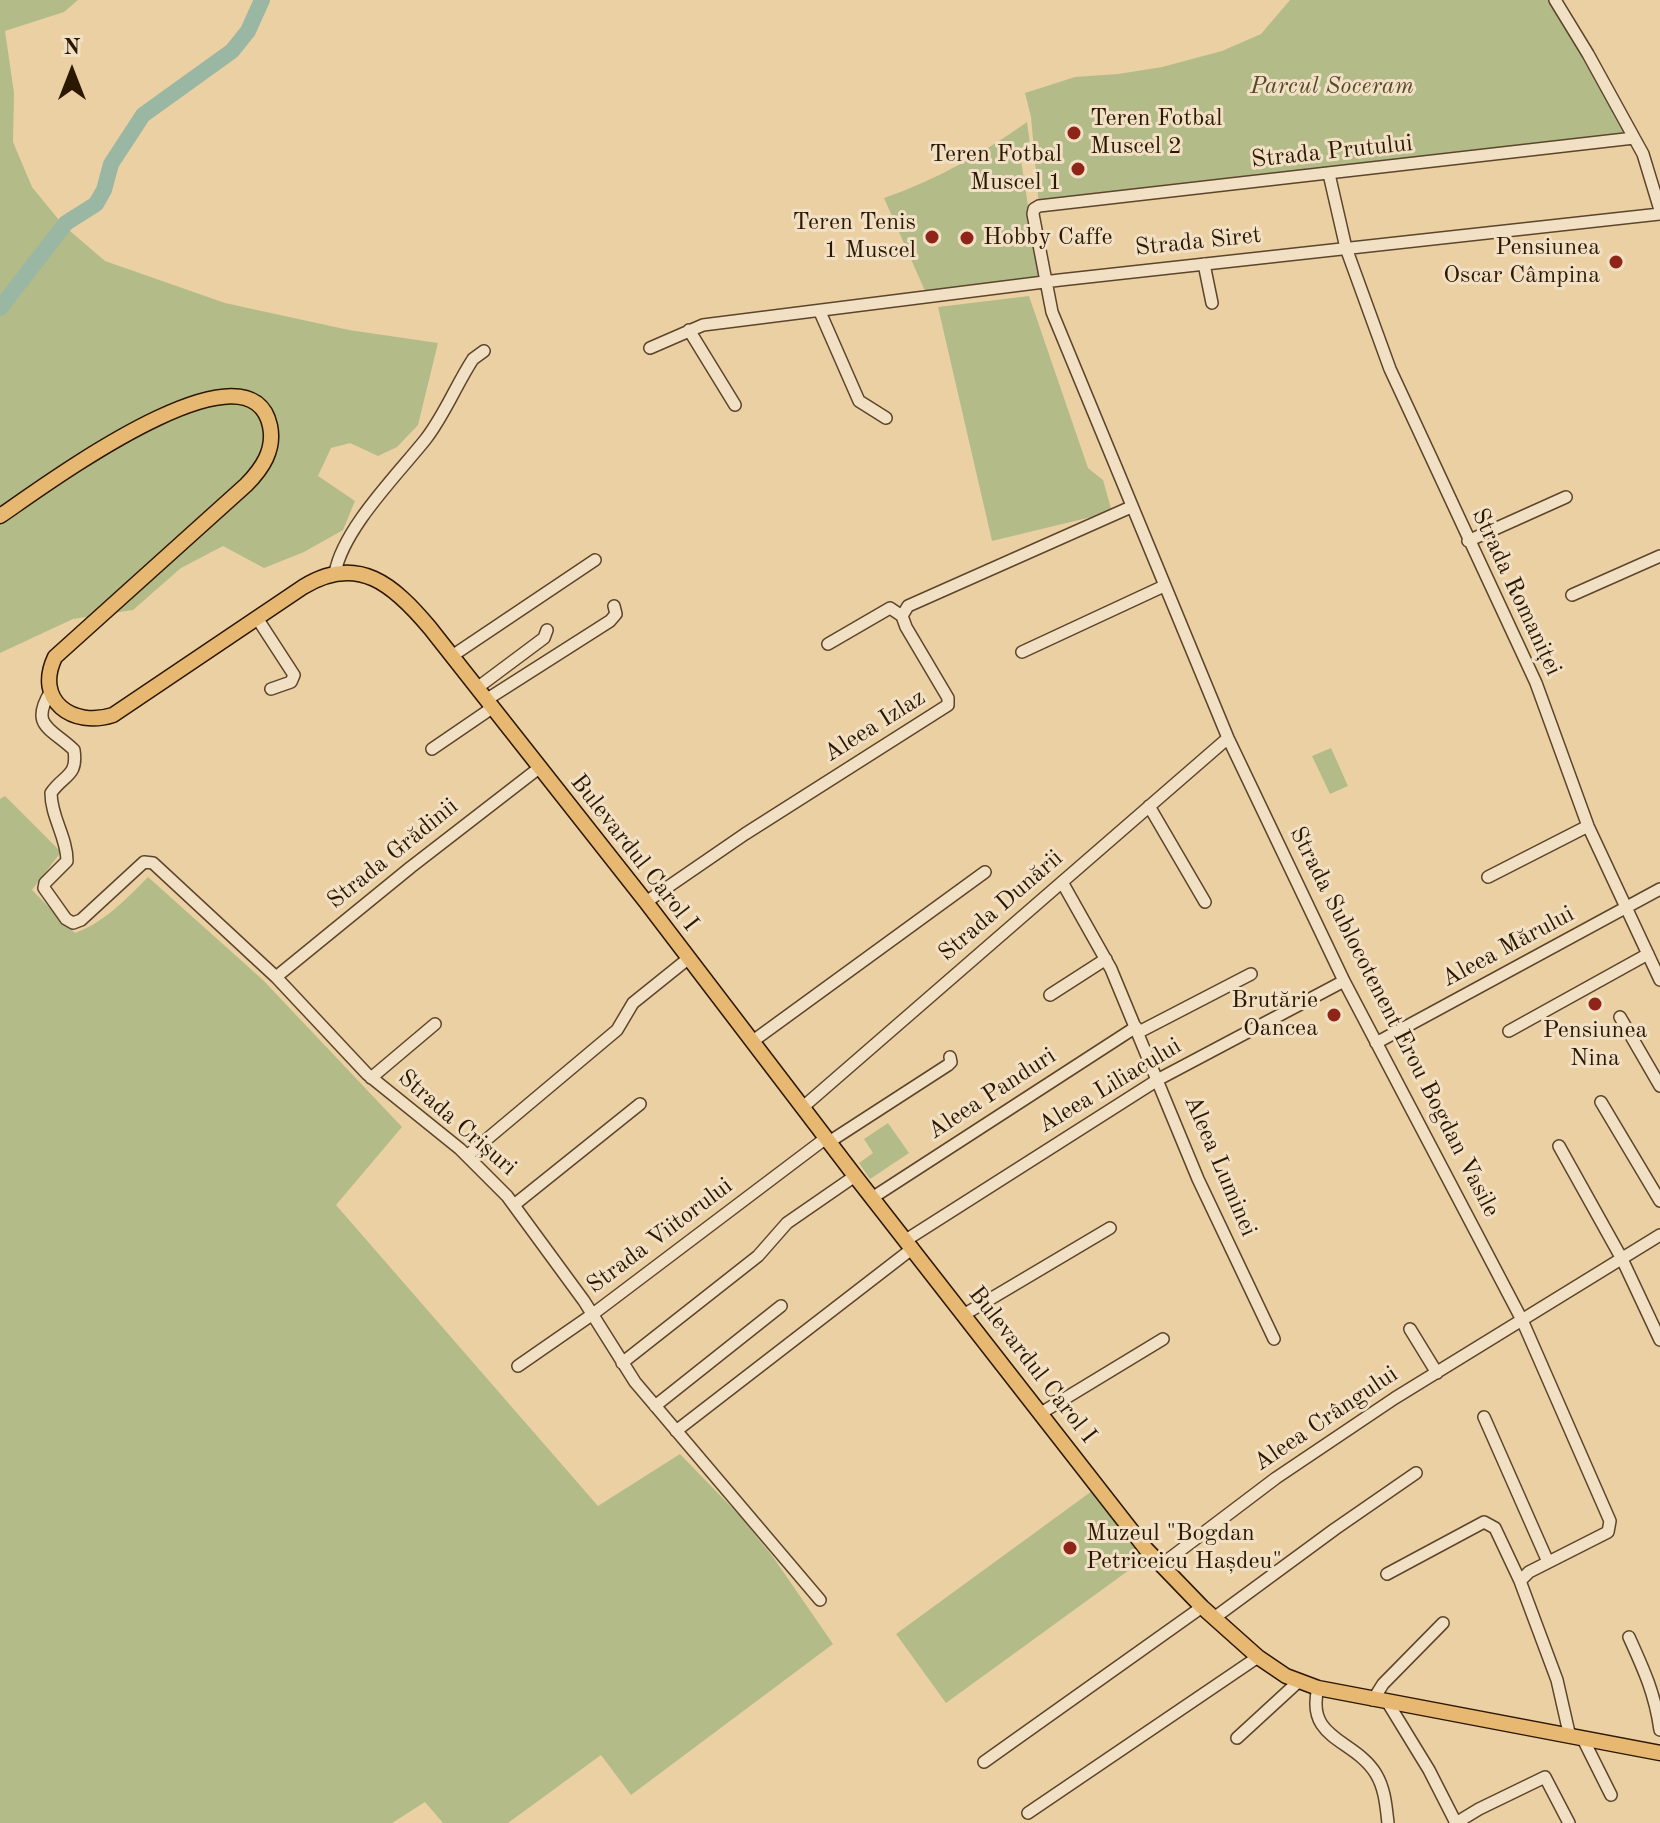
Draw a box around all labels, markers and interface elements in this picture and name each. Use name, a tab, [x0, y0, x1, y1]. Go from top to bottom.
north arrow	[32, 32, 112, 112]
text: N	[64, 37, 80, 59]
park label: Parcul Soceram	[1250, 73, 1414, 101]
place label: Teren Fotbal Muscel 2	[1090, 105, 1223, 161]
marker: Teren Fotbal Muscel 2	[1065, 124, 1083, 142]
street label: Strada Prutului	[1250, 129, 1414, 175]
place label: Teren Fotbal Muscel 1	[929, 141, 1062, 197]
marker: Teren Fotbal Muscel 1	[1069, 160, 1087, 178]
place label: Teren Tenis 1 Muscel	[792, 209, 916, 265]
street label: Strada Siret	[1133, 221, 1263, 263]
place label: Hobby Caffe	[983, 224, 1113, 252]
marker: Teren Tenis 1 Muscel	[923, 228, 941, 246]
marker: Hobby Caffe	[958, 229, 976, 247]
place label: Pensiunea Oscar Câmpina	[1443, 234, 1600, 290]
marker: Pensiunea Oscar Câmpina	[1607, 253, 1625, 271]
street label: Strada Romaniței	[1465, 504, 1567, 680]
street label: Aleea Izlaz	[819, 683, 931, 769]
street label: Bulevardul Carol I	[564, 769, 704, 937]
street label: Strada Grădinii	[322, 792, 464, 916]
street label: Strada Sublocotenent Erou Bogdan Vasile	[1283, 822, 1505, 1222]
street label: Strada Dunării	[933, 844, 1069, 968]
street label: Aleea Mărului	[1437, 900, 1579, 994]
place label: Brutărie Oancea	[1231, 987, 1318, 1043]
marker: Pensiunea Nina	[1586, 995, 1604, 1013]
marker: Brutărie Oancea	[1325, 1006, 1343, 1024]
place label: Pensiunea Nina	[1543, 1017, 1647, 1073]
street label: Aleea Liliacului	[1033, 1032, 1187, 1140]
street label: Aleea Panduri	[922, 1042, 1062, 1146]
street label: Strada Crișuri	[392, 1064, 522, 1182]
street label: Aleea Luminei	[1177, 1091, 1263, 1241]
street label: Strada Viitorului	[581, 1172, 739, 1300]
street label: Bulevardul Carol I	[962, 1281, 1102, 1449]
street label: Aleea Crângului	[1248, 1360, 1404, 1478]
place label: Muzeul "Bogdan Petriceicu Hașdeu"	[1086, 1520, 1282, 1576]
marker: Muzeul "Bogdan Petriceicu Hașdeu"	[1061, 1539, 1079, 1557]

